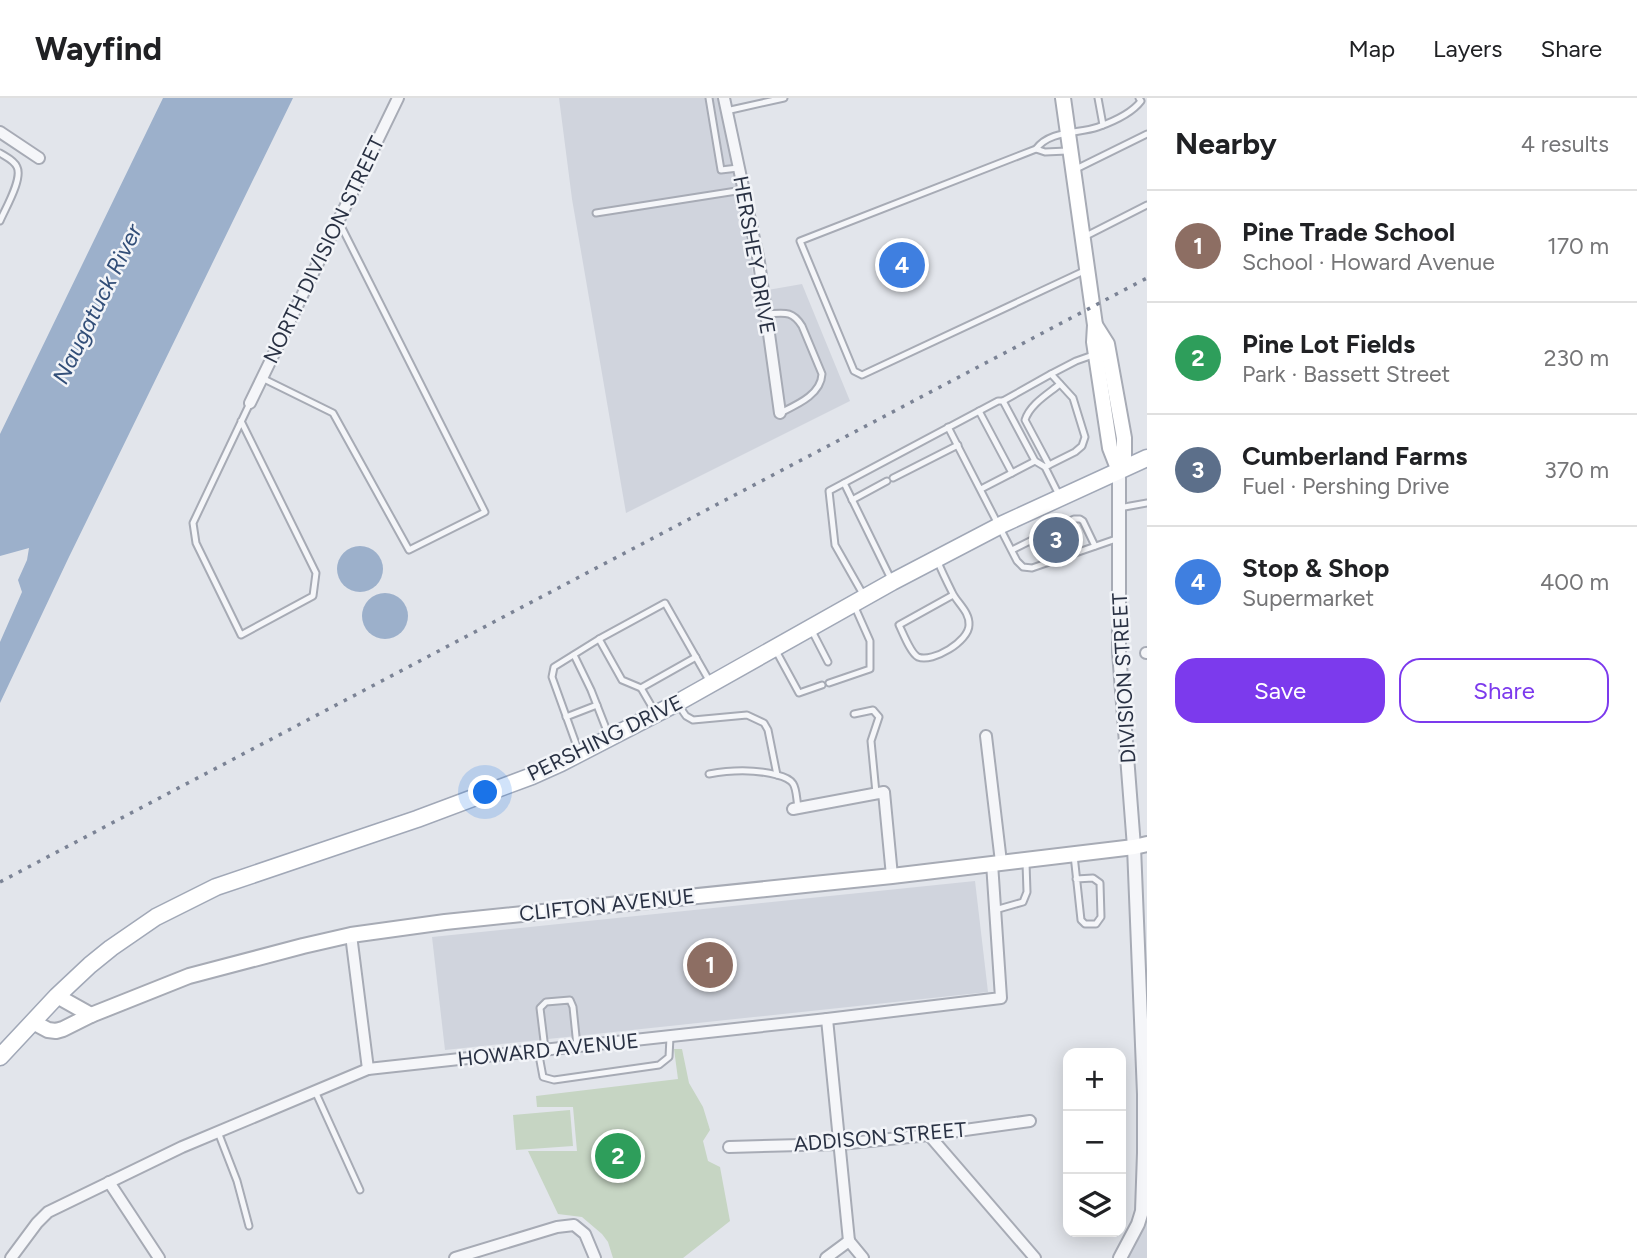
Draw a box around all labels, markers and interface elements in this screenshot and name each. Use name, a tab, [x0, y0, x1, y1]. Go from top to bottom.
text: Wayfind	[35, 29, 162, 68]
text: Map	[1348, 34, 1395, 63]
text: Layers	[1433, 34, 1502, 63]
text: Share	[1540, 34, 1602, 63]
text: Nearby	[1175, 125, 1277, 162]
text: 4 results	[1521, 130, 1609, 158]
street label: NORTH DIVISION STREET	[258, 132, 390, 367]
street label: HERSHEY DRIVE	[728, 174, 781, 336]
text: Pine Trade School	[1242, 216, 1455, 248]
water label: Naugatuck River	[46, 219, 148, 388]
text: 1	[1193, 232, 1203, 260]
text: 170 m	[1547, 232, 1609, 260]
pin: 4	[879, 239, 925, 291]
text: School · Howard Avenue	[1242, 248, 1495, 276]
text: Pine Lot Fields	[1242, 328, 1415, 360]
text: 2	[1191, 344, 1205, 372]
text: 230 m	[1544, 344, 1609, 372]
text: Park · Bassett Street	[1242, 360, 1450, 388]
text: Cumberland Farms	[1242, 440, 1467, 472]
text: 3	[1192, 456, 1204, 484]
text: 370 m	[1544, 456, 1609, 484]
text: Fuel · Pershing Drive	[1242, 472, 1449, 500]
pin: 3	[1033, 514, 1079, 566]
text: Stop & Shop	[1242, 552, 1389, 584]
text: 4	[1191, 568, 1205, 596]
text: 400 m	[1540, 568, 1609, 596]
text: Supermarket	[1242, 584, 1374, 612]
street label: DIVISION STREET	[1107, 592, 1140, 764]
button: Save	[1175, 658, 1385, 723]
button: Share	[1399, 658, 1609, 723]
street label: PERSHING DRIVE	[523, 689, 687, 786]
your location	[468, 775, 502, 809]
street label: CLIFTON AVENUE	[518, 883, 696, 926]
pin: 1	[687, 939, 733, 991]
street label: HOWARD AVENUE	[456, 1028, 640, 1071]
map controls	[1063, 1048, 1126, 1237]
button: +	[1063, 1048, 1126, 1111]
button: −	[1063, 1111, 1126, 1174]
street label: ADDISON STREET	[792, 1116, 968, 1157]
pin: 2	[595, 1130, 641, 1182]
button: layers	[1063, 1174, 1126, 1237]

